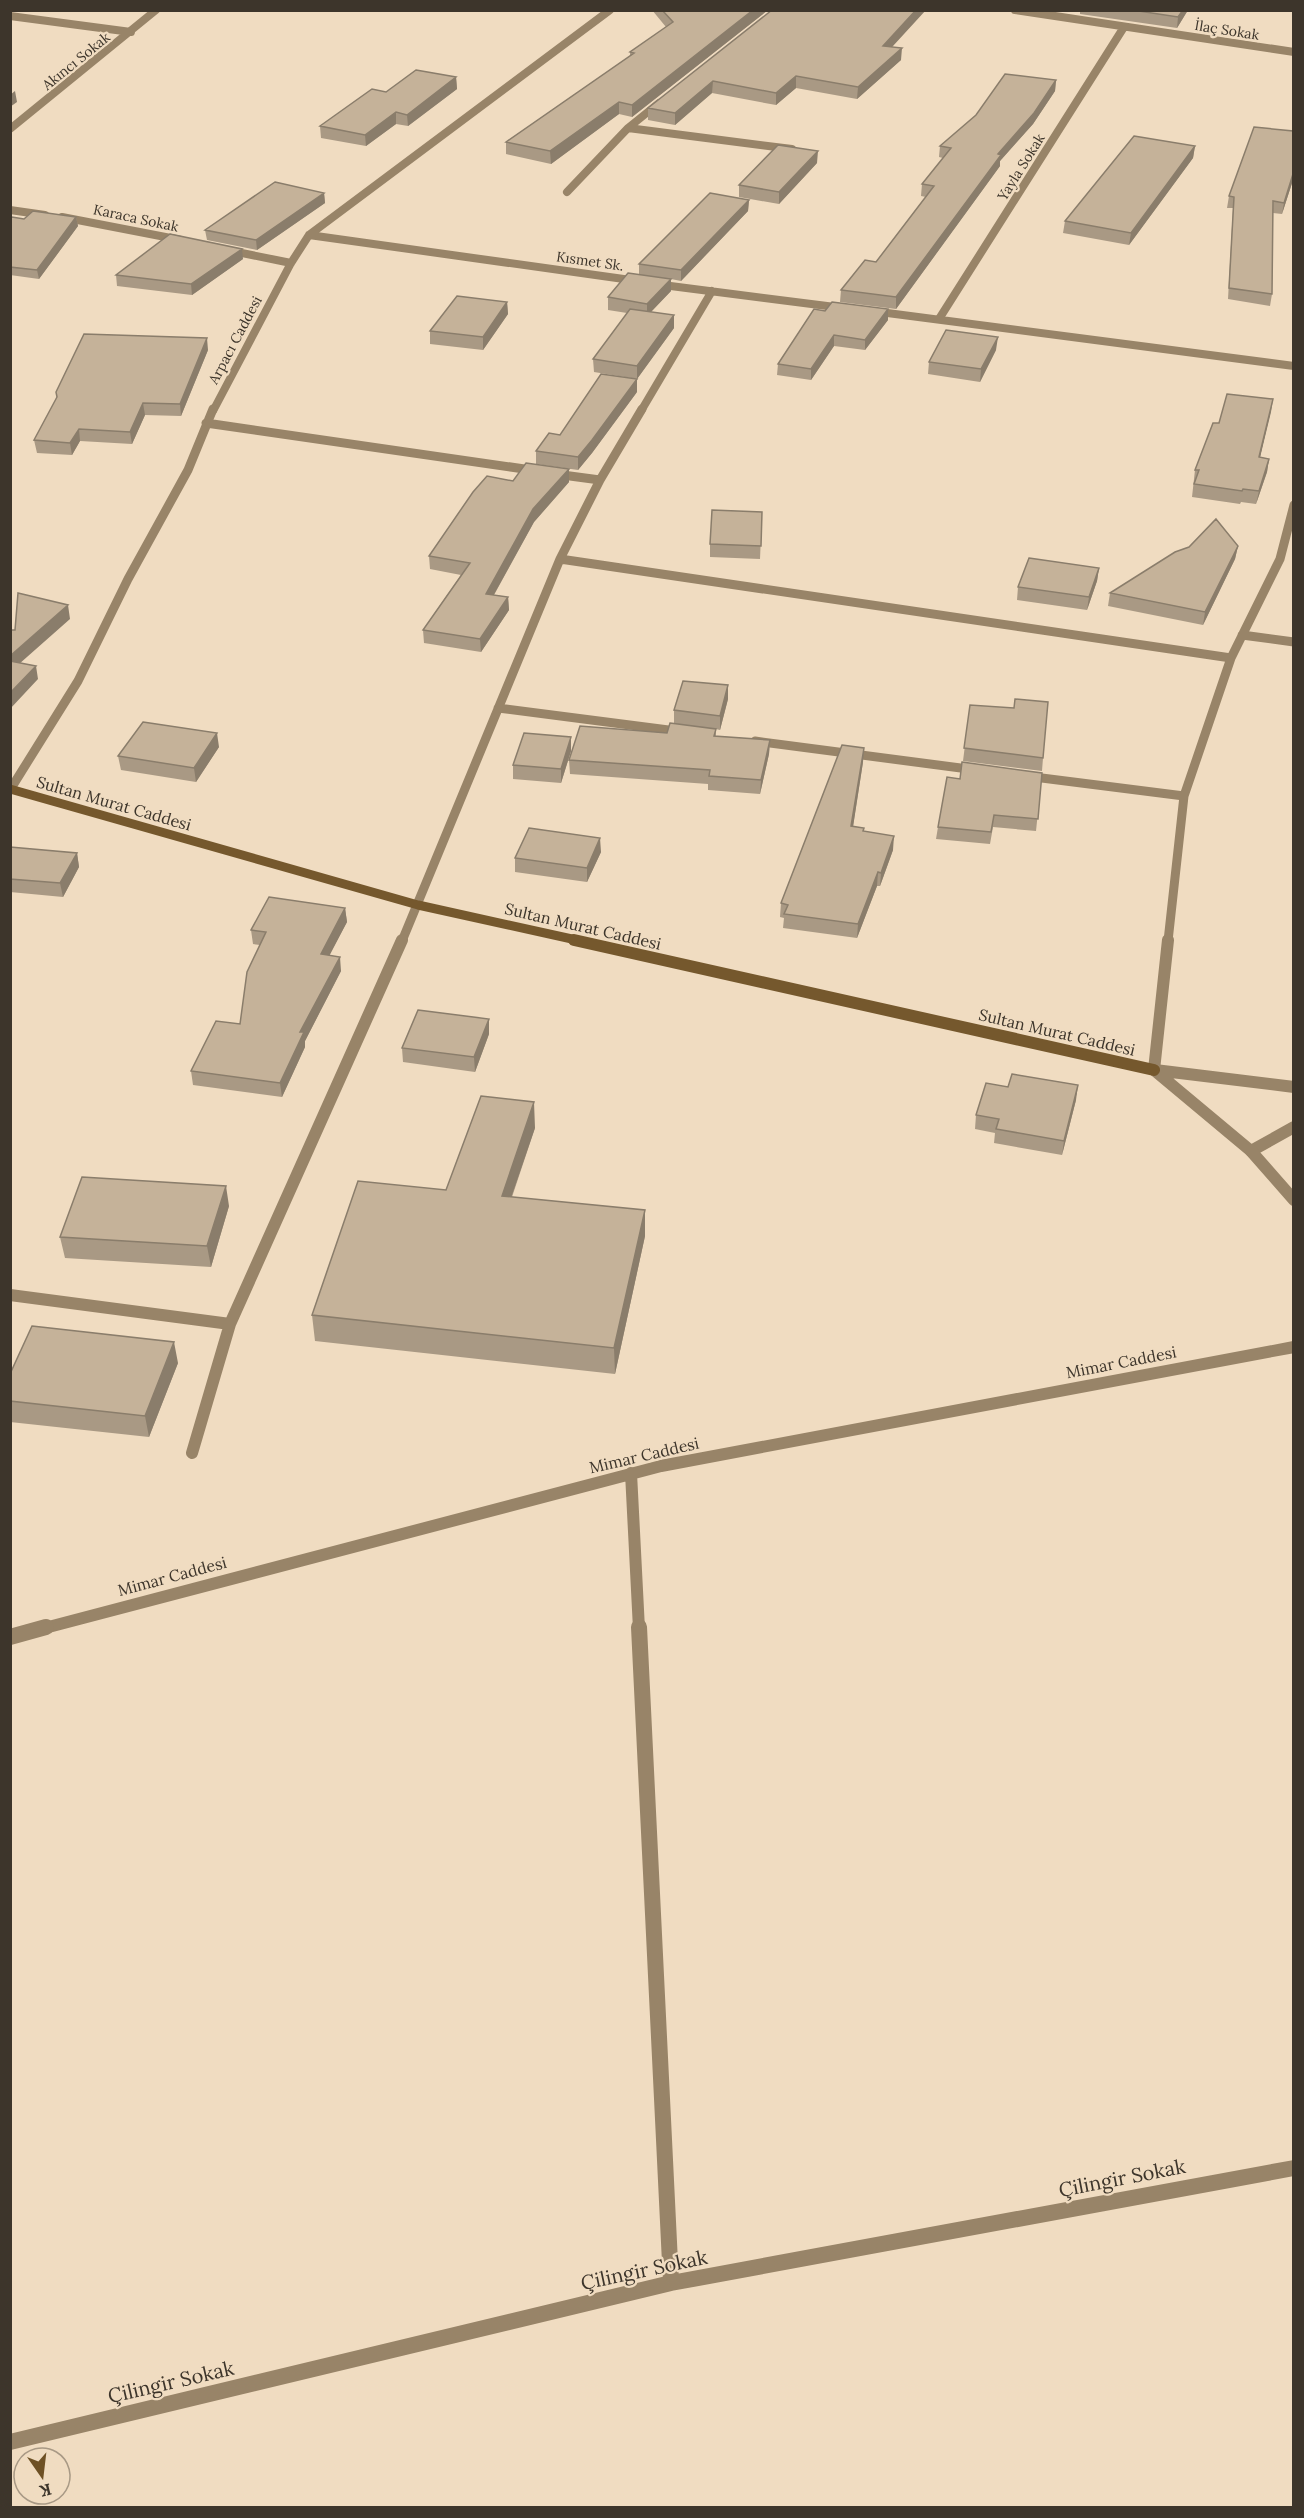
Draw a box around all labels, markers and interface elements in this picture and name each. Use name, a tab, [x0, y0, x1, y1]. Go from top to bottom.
street label: İlaç Sokak	[1193, 16, 1261, 44]
street label: Akıncı Sokak	[38, 28, 114, 94]
street label: Yayla Sokak	[993, 130, 1049, 205]
street label: Karaca Sokak	[92, 200, 181, 236]
street label: Kısmet Sk.	[555, 247, 625, 275]
street label: Arpacı Caddesi	[204, 293, 266, 388]
street label: Sultan Murat Caddesi	[34, 771, 194, 835]
street label: Sultan Murat Caddesi	[503, 898, 663, 954]
street label: Sultan Murat Caddesi	[977, 1004, 1137, 1060]
street label: Mimar Caddesi	[1064, 1341, 1178, 1383]
street label: Mimar Caddesi	[587, 1433, 701, 1477]
street label: Mimar Caddesi	[115, 1552, 229, 1600]
street label: Çilingir Sokak	[1056, 2153, 1188, 2202]
street label: Çilingir Sokak	[578, 2244, 710, 2295]
street label: Çilingir Sokak	[105, 2355, 237, 2408]
north arrow	[12, 2446, 72, 2506]
text: K	[37, 2479, 54, 2502]

